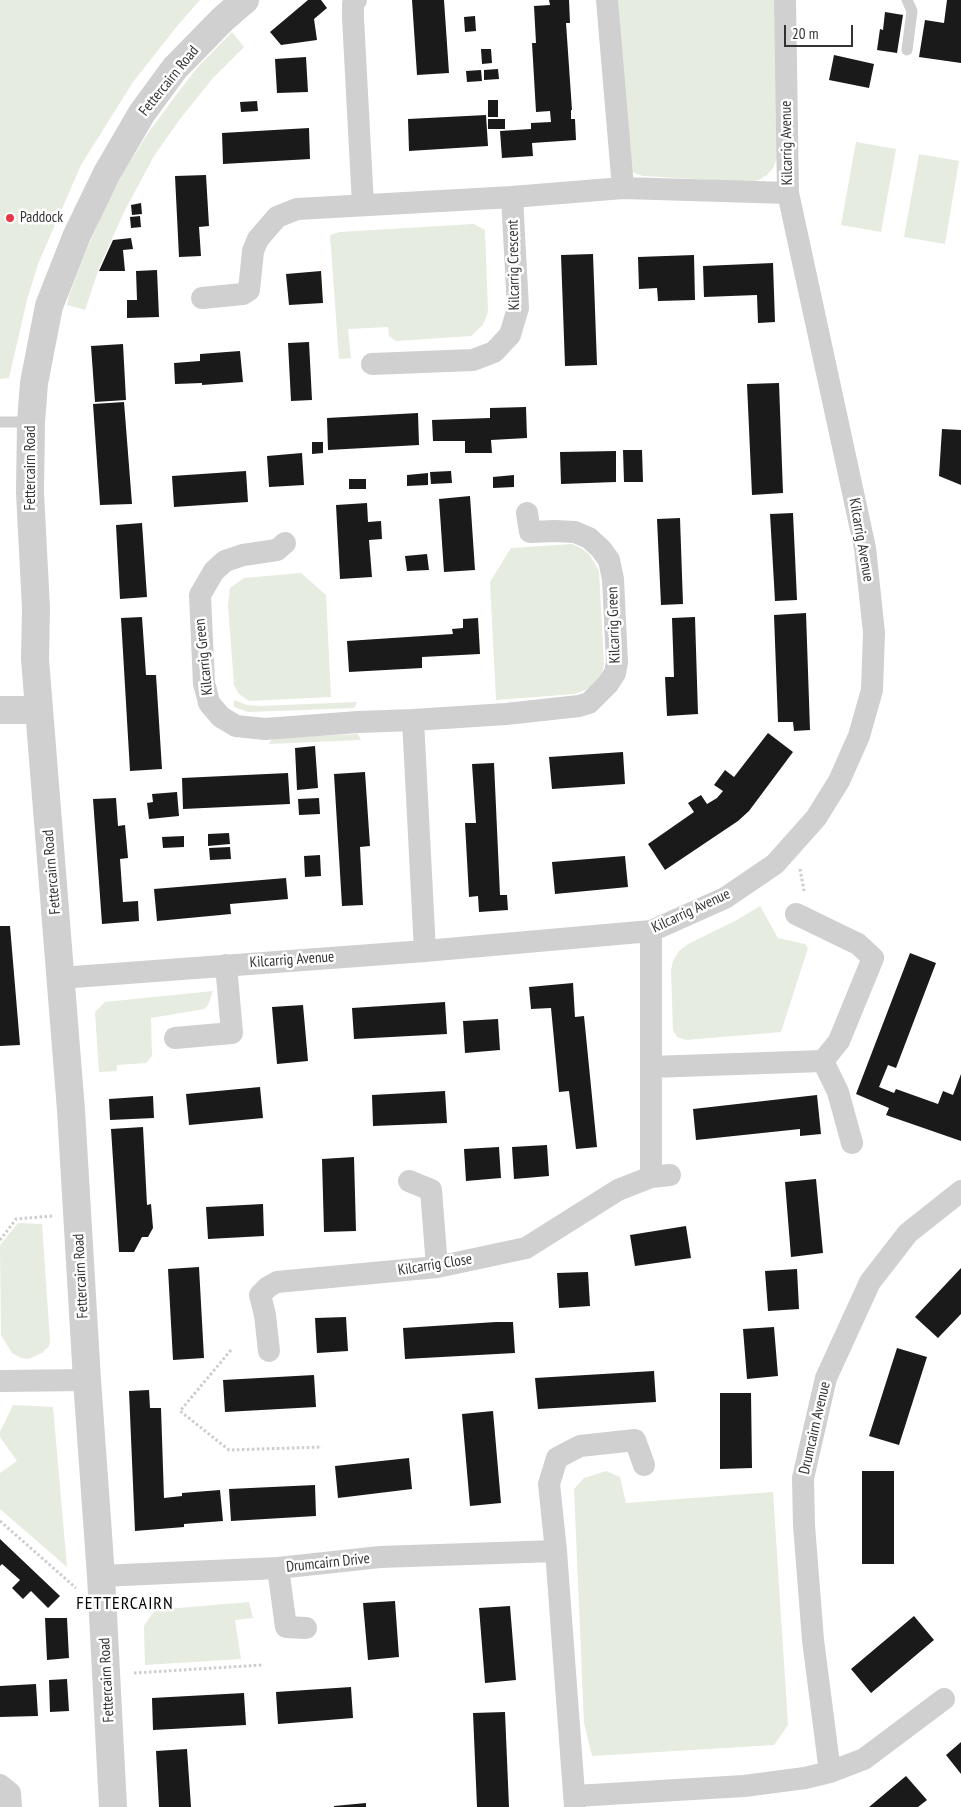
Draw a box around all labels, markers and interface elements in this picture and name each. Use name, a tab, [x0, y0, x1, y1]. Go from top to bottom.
scale bar	[786, 15, 855, 47]
text: 20 m	[792, 24, 818, 43]
street label: Fettercairn Road	[135, 42, 203, 120]
street label: Kilcarrig Avenue	[777, 101, 797, 185]
place label: Paddock	[20, 209, 63, 227]
marker: Paddock	[4, 212, 16, 224]
street label: Kilcarrig Crescent	[504, 220, 524, 310]
street label: Fettercairn Road	[22, 426, 40, 510]
street label: Kilcarrig Avenue	[845, 497, 877, 583]
street label: Kilcarrig Green	[604, 586, 624, 664]
street label: Kilcarrig Green	[191, 618, 217, 696]
street label: Fettercairn Road	[39, 829, 65, 915]
street label: Kilcarrig Avenue	[649, 885, 733, 937]
street label: Kilcarrig Avenue	[249, 948, 335, 972]
street label: Fettercairn Road	[70, 1233, 92, 1319]
street label: Kilcarrig Close	[397, 1250, 473, 1280]
street label: Drumcairn Avenue	[796, 1380, 834, 1476]
street label: Drumcairn Drive	[285, 1550, 371, 1576]
district label: FETTERCAIRN	[75, 1593, 175, 1615]
street label: Fettercairn Road	[96, 1637, 118, 1723]

